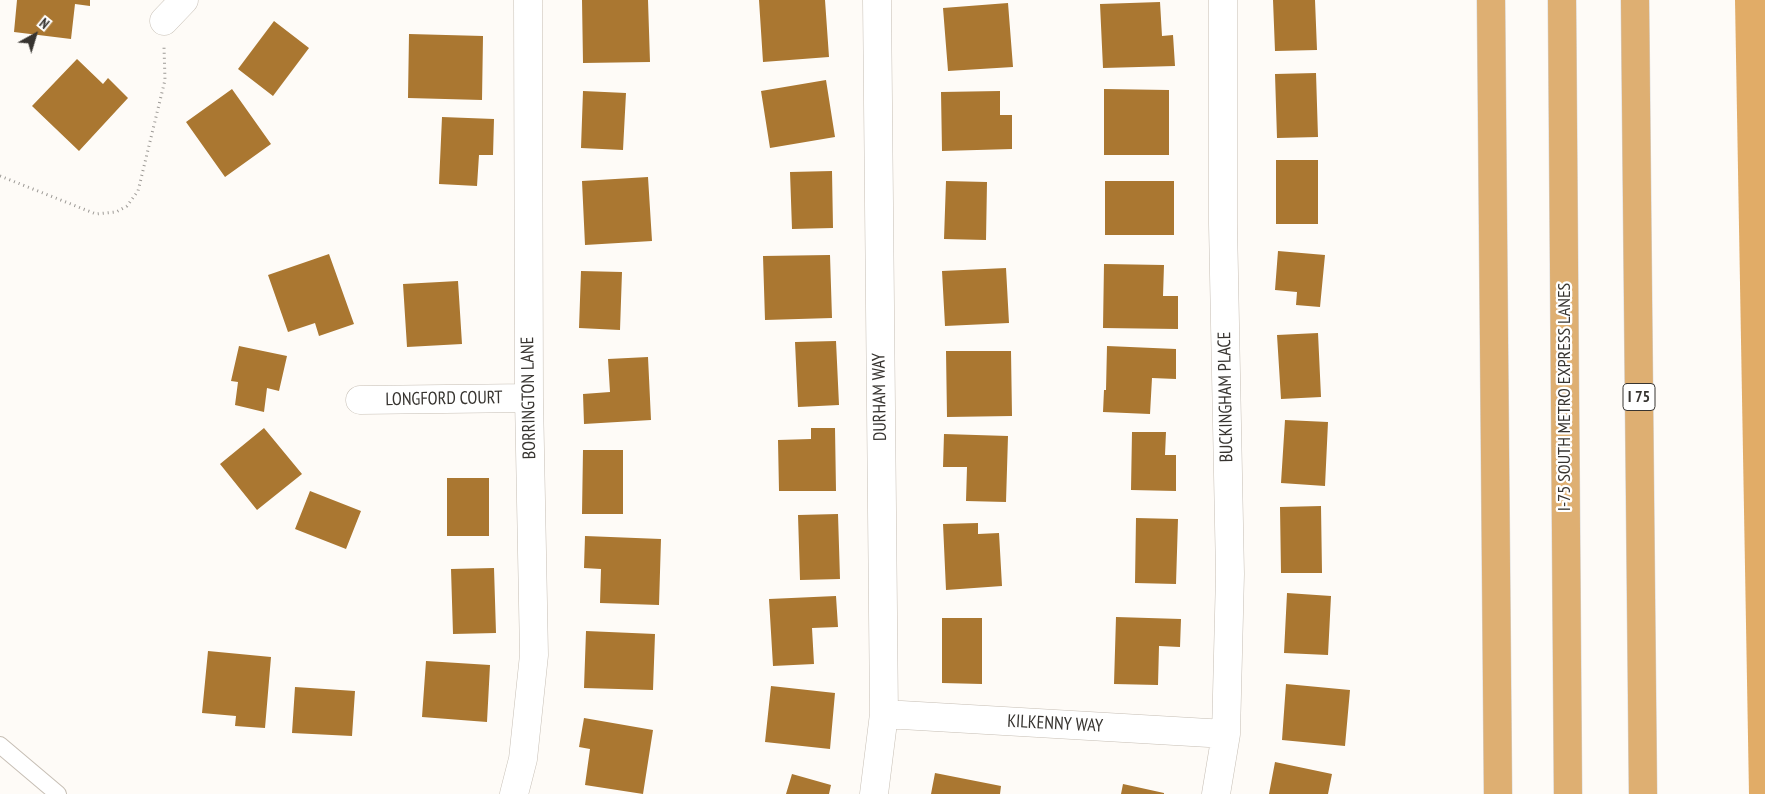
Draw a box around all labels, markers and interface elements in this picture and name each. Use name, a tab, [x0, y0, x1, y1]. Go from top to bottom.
north arrow	[10, 10, 60, 60]
text: N	[36, 14, 53, 33]
street label: I-75 SOUTH METRO EXPRESS LANES	[1554, 283, 1576, 511]
street label: BUCKINGHAM PLACE	[1214, 331, 1238, 463]
street label: BORRINGTON LANE	[517, 337, 541, 459]
street label: DURHAM WAY	[868, 353, 892, 441]
road number: I 75	[1623, 384, 1655, 411]
street label: LONGFORD COURT	[385, 387, 503, 411]
street label: KILKENNY WAY	[1007, 711, 1103, 737]

